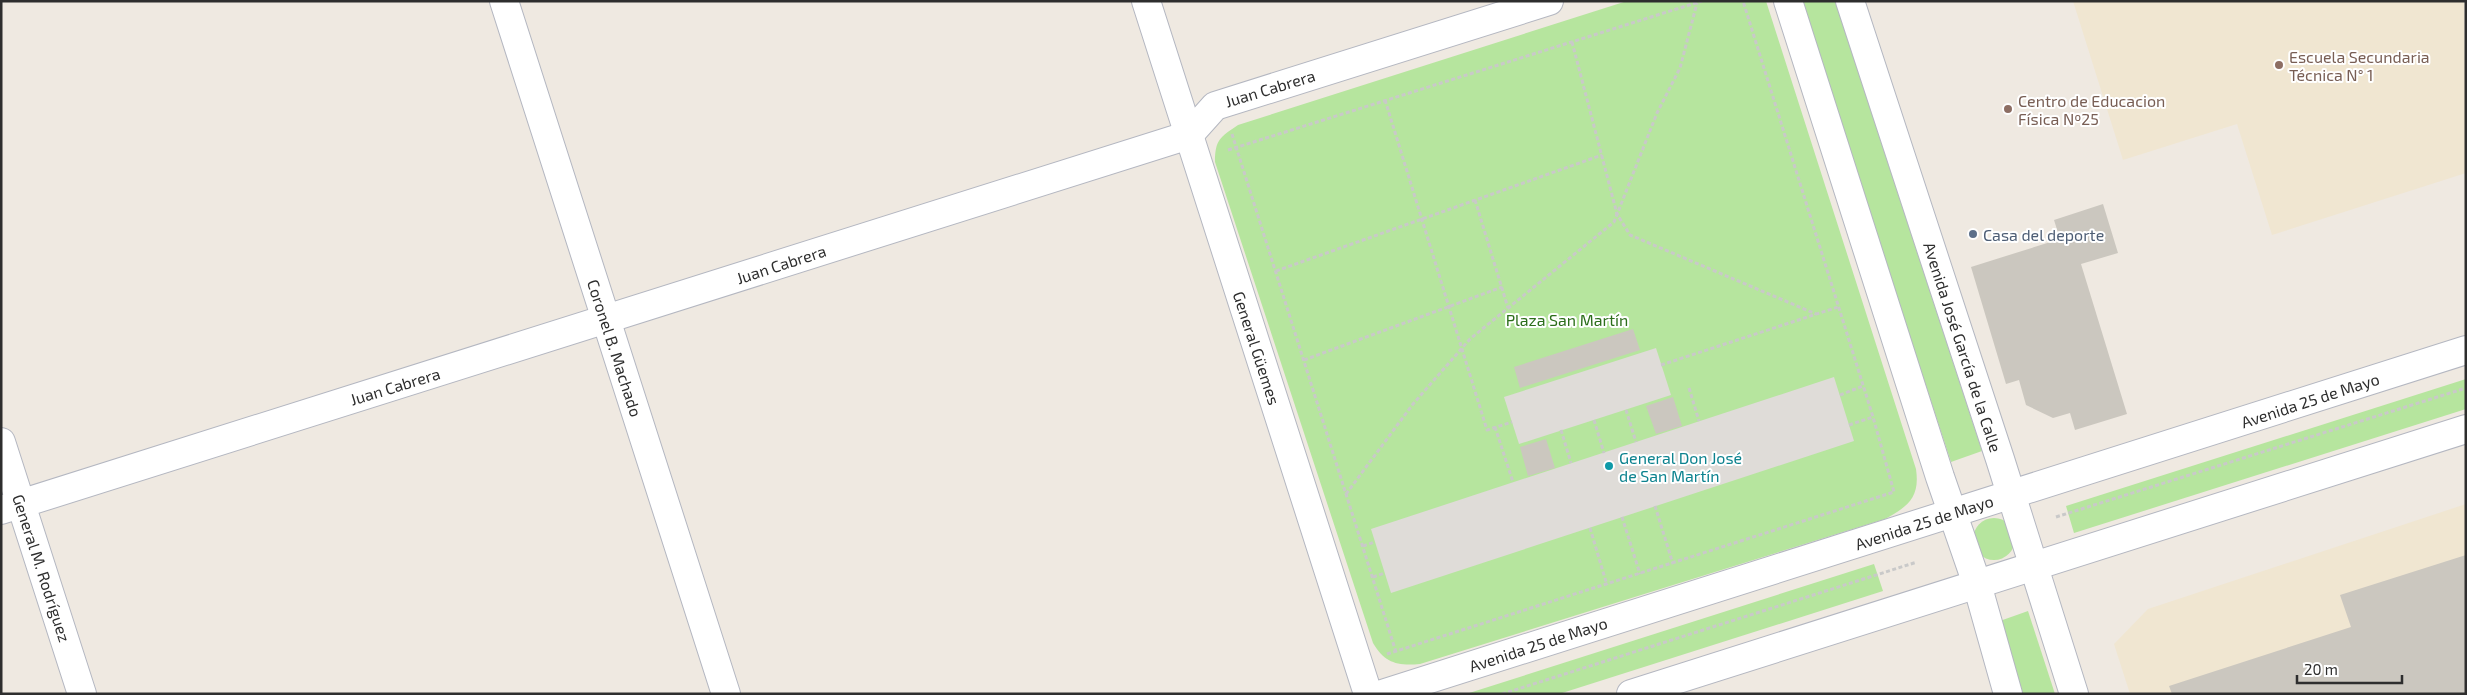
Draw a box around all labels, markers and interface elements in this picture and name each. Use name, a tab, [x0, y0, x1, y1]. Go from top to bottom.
place label: Escuela Secundaria Técnica N° 1	[2289, 47, 2430, 84]
marker: Escuela Secundaria Técnica N° 1	[2273, 59, 2285, 71]
street label: Juan Cabrera	[1223, 65, 1317, 111]
place label: Centro de Educacion Física Nº25	[2018, 91, 2165, 128]
marker: Centro de Educacion Física Nº25	[2002, 103, 2014, 115]
place label: Casa del deporte	[1983, 225, 2104, 244]
marker: Casa del deporte	[1967, 228, 1979, 240]
street label: Avenida José García de la Calle	[1920, 240, 2006, 454]
street label: Juan Cabrera	[734, 241, 828, 287]
street label: Coronel B. Machado	[584, 277, 646, 419]
street label: General Güemes	[1230, 289, 1284, 407]
park label: Plaza San Martín	[1506, 310, 1628, 329]
street label: Juan Cabrera	[348, 363, 442, 409]
street label: Avenida 25 de Mayo	[2239, 369, 2381, 431]
place label: General Don José de San Martín	[1619, 448, 1742, 485]
marker: General Don José de San Martín	[1603, 460, 1615, 472]
street label: Avenida 25 de Mayo	[1853, 491, 1995, 553]
street label: General M. Rodríguez	[9, 492, 75, 644]
street label: Avenida 25 de Mayo	[1467, 613, 1609, 675]
scale bar	[2297, 652, 2402, 684]
text: 20 m	[2304, 660, 2338, 678]

